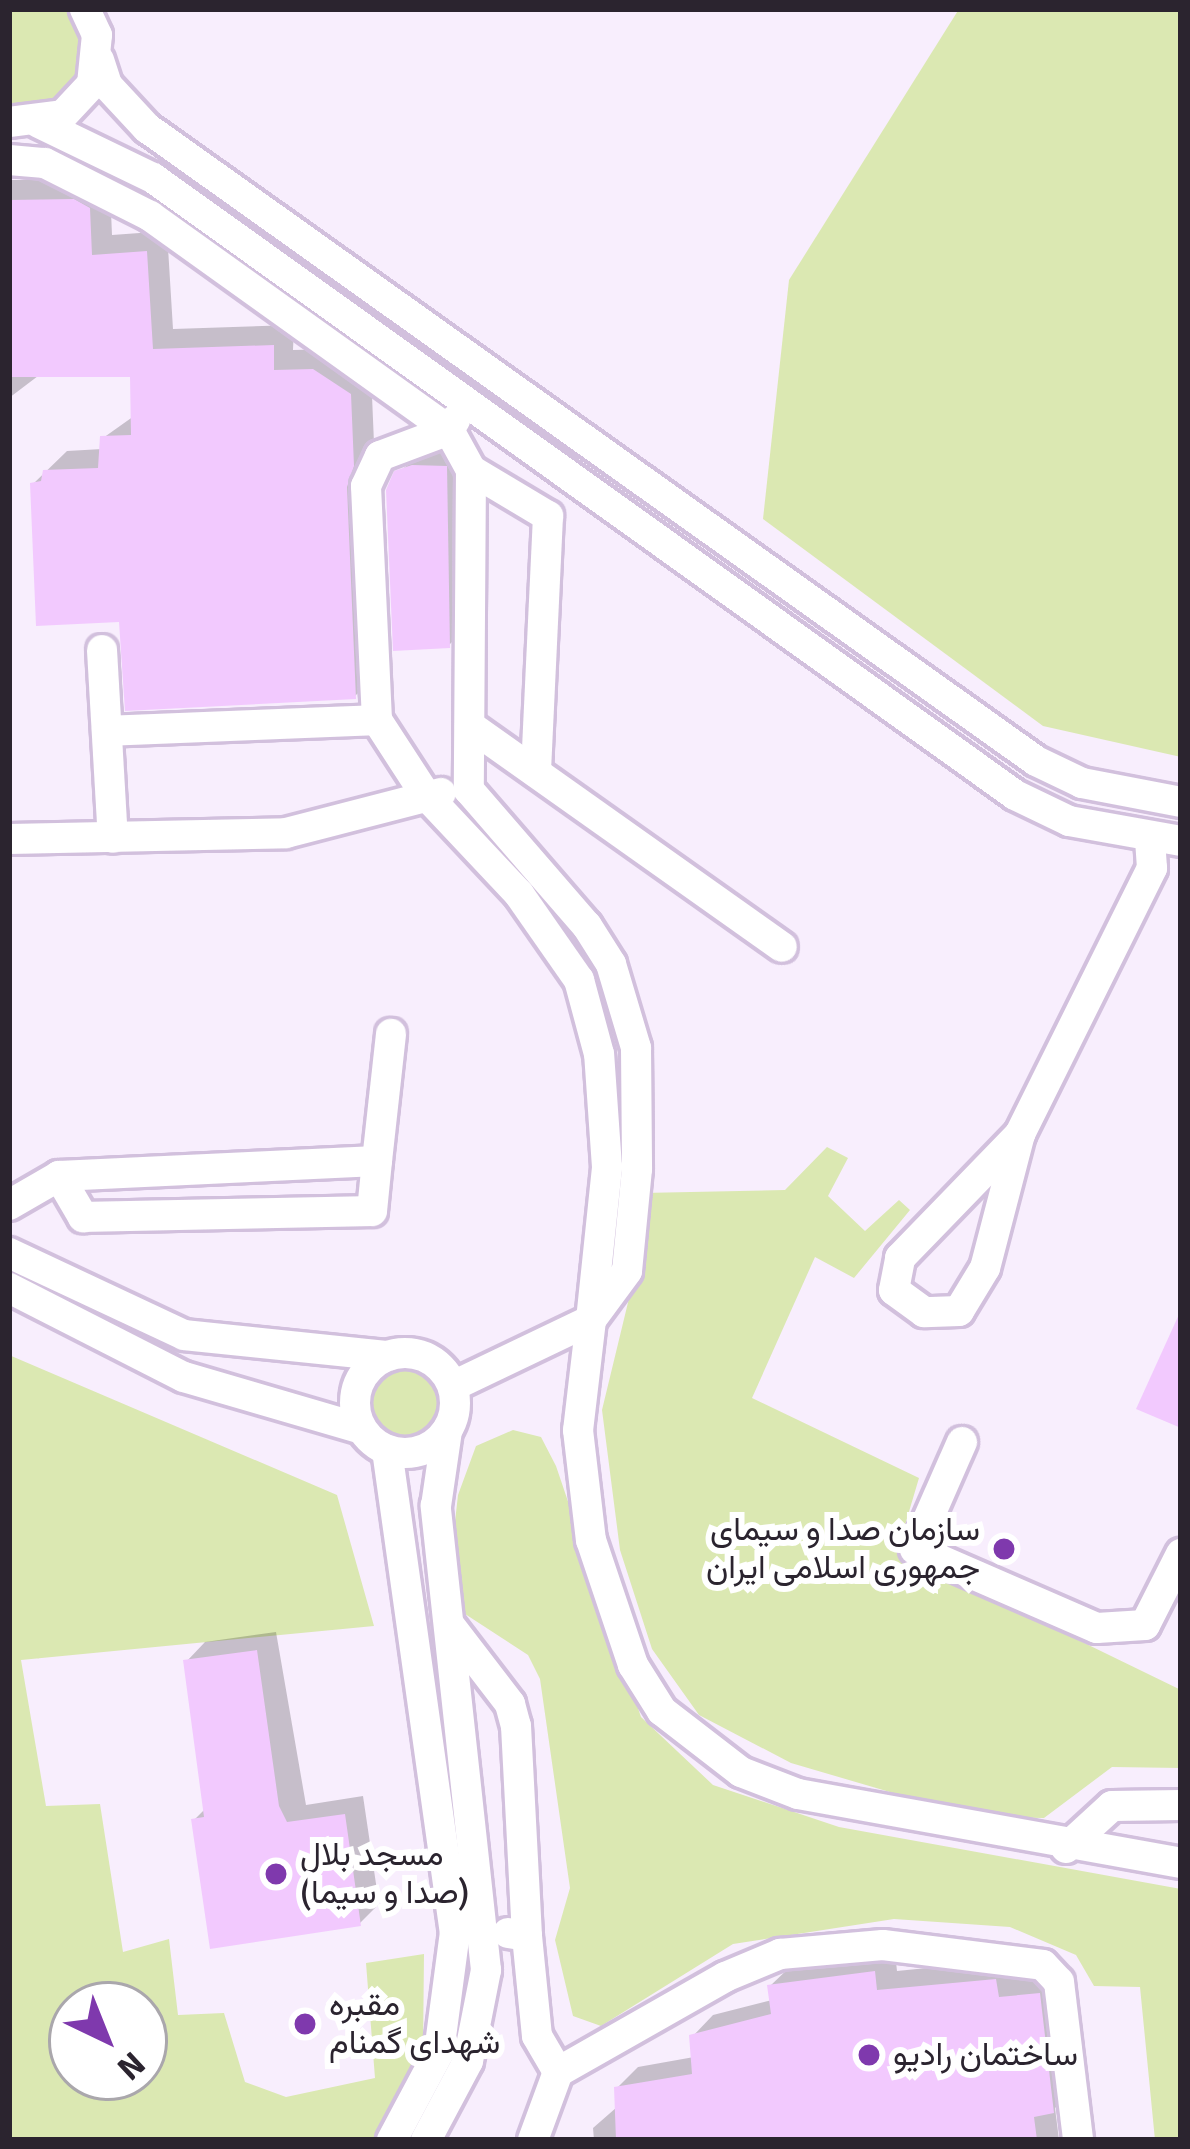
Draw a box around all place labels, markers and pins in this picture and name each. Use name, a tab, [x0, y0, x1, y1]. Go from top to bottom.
place label: سازمان صدا و سیمای جمهوری اسلامی ایران	[706, 1510, 980, 1588]
marker: سازمان صدا و سیمای جمهوری اسلامی ایران	[991, 1536, 1017, 1562]
place label: مسجد بلال (صدا و سیما)	[300, 1835, 469, 1913]
marker: مسجد بلال (صدا و سیما)	[263, 1861, 289, 1887]
place label: مقبره شهدای گمنام	[329, 1985, 500, 2063]
marker: مقبره شهدای گمنام	[292, 2011, 318, 2037]
place label: ساختمان رادیو	[893, 2035, 1078, 2075]
marker: ساختمان رادیو	[856, 2042, 882, 2068]

